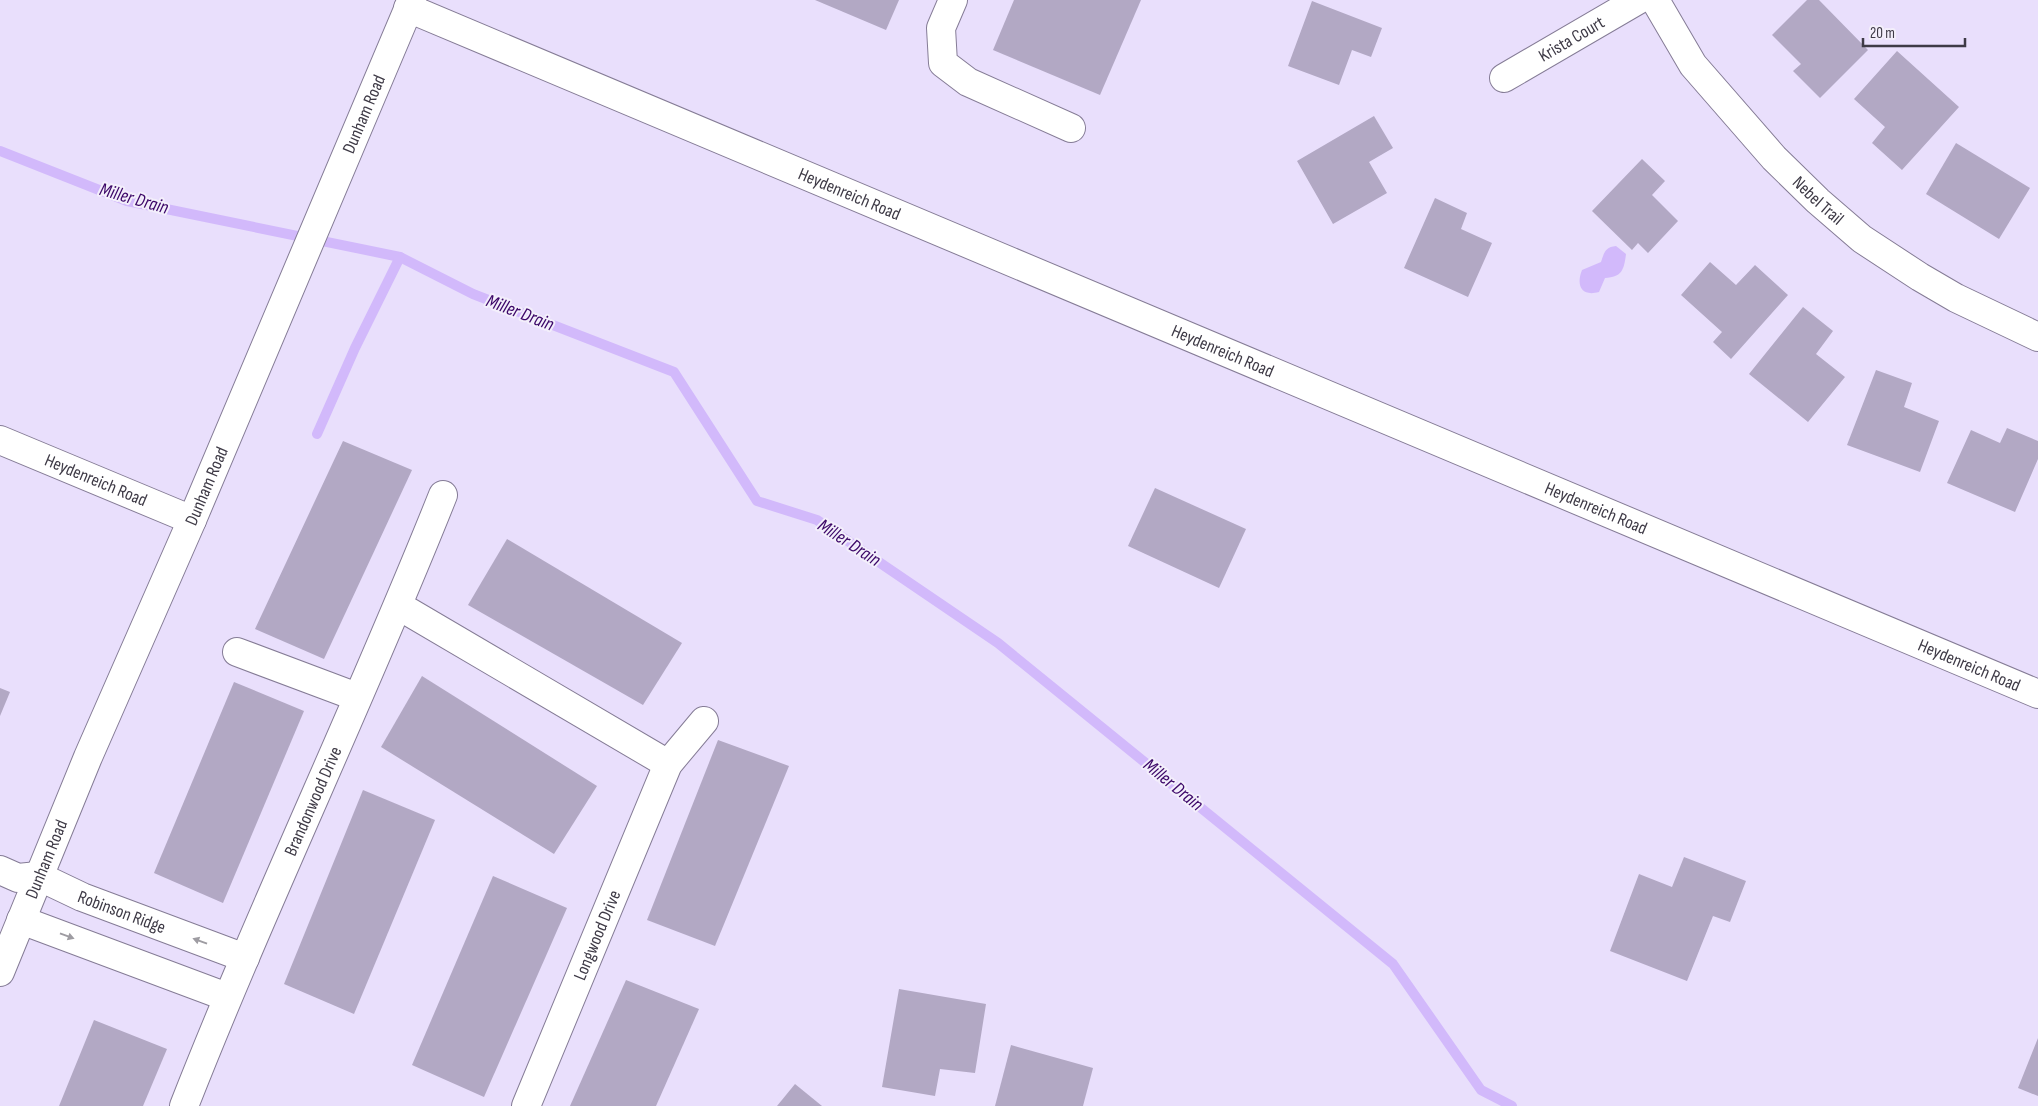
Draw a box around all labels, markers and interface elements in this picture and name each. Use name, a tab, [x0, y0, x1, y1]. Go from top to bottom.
street label: Krista Court	[1535, 11, 1609, 66]
scale bar	[1863, 15, 1966, 47]
text: 20 m	[1870, 24, 1895, 43]
street label: Dunham Road	[338, 72, 390, 156]
street label: Heydenreich Road	[795, 163, 904, 225]
street label: Nebel Trail	[1788, 172, 1848, 229]
water label: Miller Drain	[97, 178, 171, 220]
water label: Miller Drain	[483, 290, 557, 336]
street label: Heydenreich Road	[1169, 320, 1277, 382]
street label: Dunham Road	[180, 444, 232, 529]
street label: Heydenreich Road	[42, 449, 150, 511]
street label: Heydenreich Road	[1542, 477, 1650, 539]
water label: Miller Drain	[813, 514, 885, 572]
street label: Heydenreich Road	[1915, 634, 2024, 696]
street label: Brandonwood Drive	[280, 743, 346, 859]
water label: Miller Drain	[1138, 754, 1208, 816]
street label: Dunham Road	[21, 817, 72, 902]
street label: Robinson Ridge	[75, 886, 169, 938]
street label: Longwood Drive	[569, 887, 625, 983]
one-way arrow	[60, 932, 75, 940]
one-way arrow	[192, 937, 207, 944]

